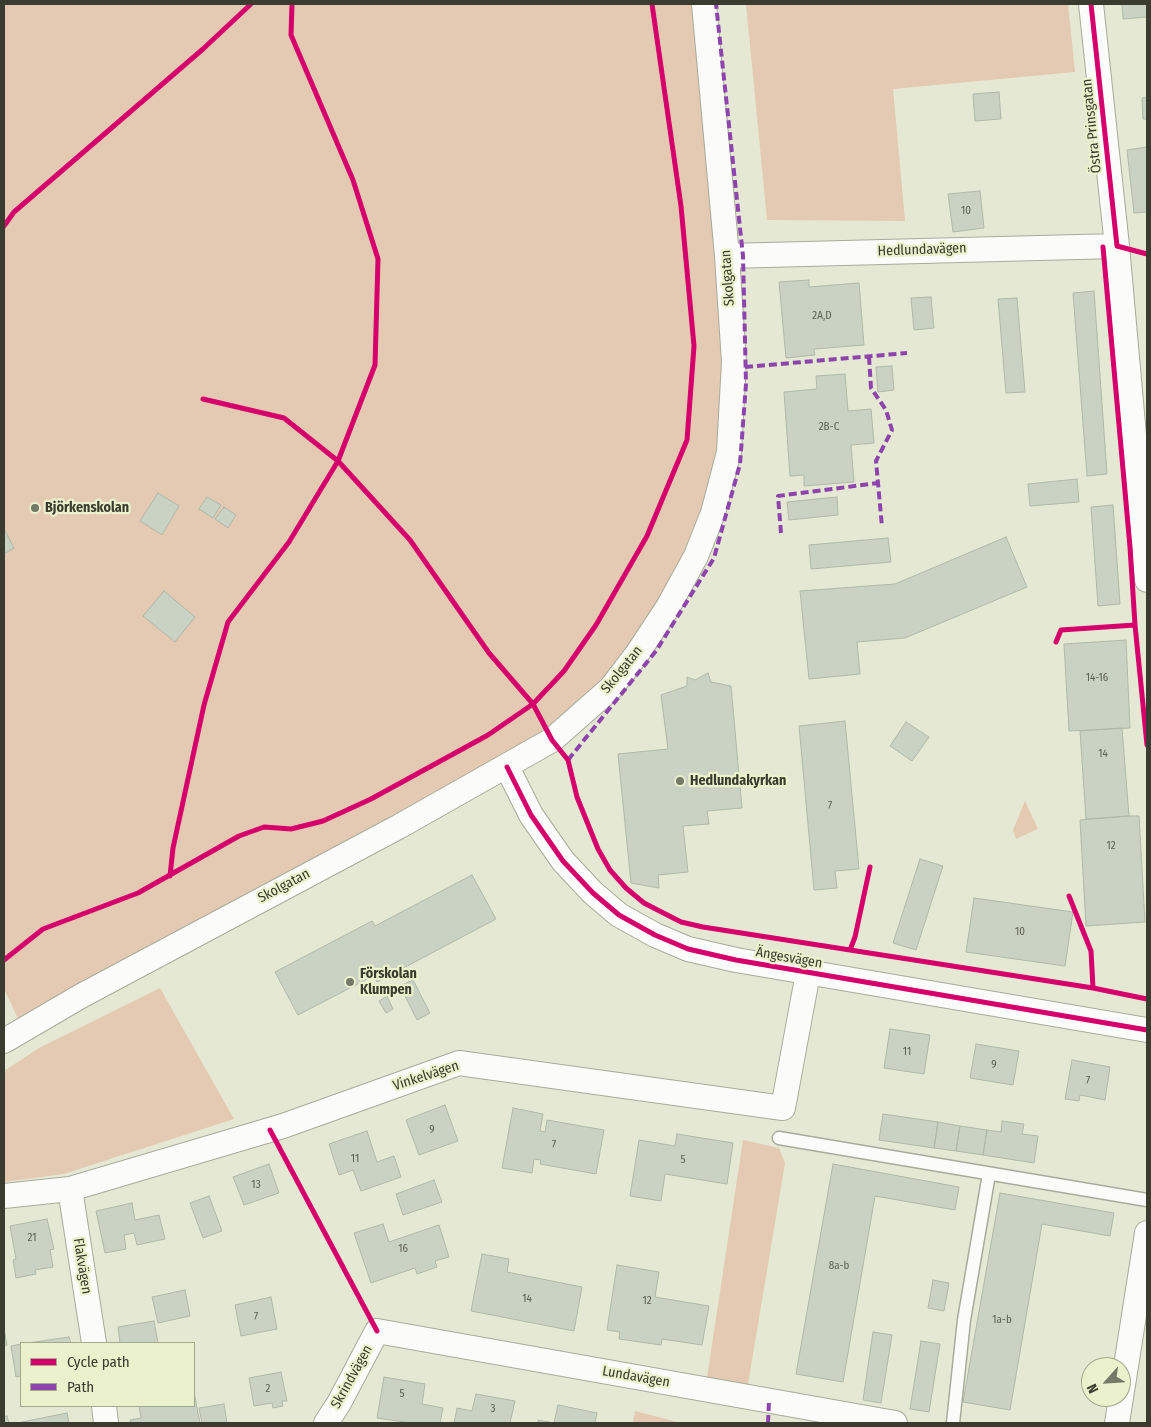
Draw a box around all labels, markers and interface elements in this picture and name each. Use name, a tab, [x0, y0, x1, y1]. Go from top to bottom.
street label: Östra Prinsgatan	[1079, 78, 1105, 174]
house number: 10	[961, 204, 971, 218]
street label: Hedlundavägen	[877, 240, 967, 260]
street label: Skolgatan	[718, 249, 738, 307]
house number: 2A,D	[812, 309, 832, 323]
house number: 2B-C	[819, 420, 839, 434]
place label: Björkenskolan	[45, 500, 129, 516]
marker: Björkenskolan	[29, 502, 41, 514]
street label: Skolgatan	[598, 643, 646, 697]
house number: 14-16	[1086, 671, 1108, 685]
house number: 14	[1098, 747, 1108, 761]
place label: Hedlundakyrkan	[690, 773, 786, 789]
marker: Hedlundakyrkan	[674, 775, 686, 787]
house number: 7	[828, 799, 832, 813]
house number: 12	[1106, 839, 1116, 853]
street label: Skolgatan	[255, 865, 313, 907]
house number: 10	[1015, 925, 1025, 939]
street label: Ängesvägen	[754, 944, 824, 972]
place label: Förskolan Klumpen	[360, 966, 417, 999]
marker: Förskolan Klumpen	[344, 976, 356, 988]
house number: 11	[903, 1045, 911, 1059]
street label: Vinkelvägen	[391, 1057, 461, 1095]
house number: 9	[991, 1058, 997, 1072]
house number: 7	[1086, 1074, 1090, 1088]
house number: 9	[429, 1123, 435, 1137]
house number: 7	[552, 1138, 556, 1152]
house number: 11	[351, 1152, 359, 1166]
house number: 5	[680, 1153, 686, 1167]
house number: 13	[251, 1178, 261, 1192]
house number: 21	[28, 1231, 36, 1245]
street label: Flakvägen	[69, 1237, 95, 1295]
house number: 16	[398, 1242, 408, 1256]
house number: 8a-b	[829, 1259, 849, 1273]
house number: 14	[522, 1292, 532, 1306]
house number: 12	[642, 1294, 652, 1308]
house number: 7	[254, 1310, 258, 1324]
house number: 1a-b	[992, 1313, 1012, 1327]
legend	[20, 1342, 195, 1407]
street label: Skrindvägen	[328, 1342, 376, 1412]
text: Cycle path	[67, 1353, 130, 1371]
north arrow	[1081, 1357, 1131, 1407]
street label: Lundavägen	[601, 1363, 671, 1391]
text: Path	[67, 1378, 94, 1396]
text: N	[1083, 1381, 1102, 1396]
house number: 2	[266, 1382, 270, 1396]
house number: 5	[399, 1387, 405, 1401]
house number: 3	[491, 1402, 495, 1416]

